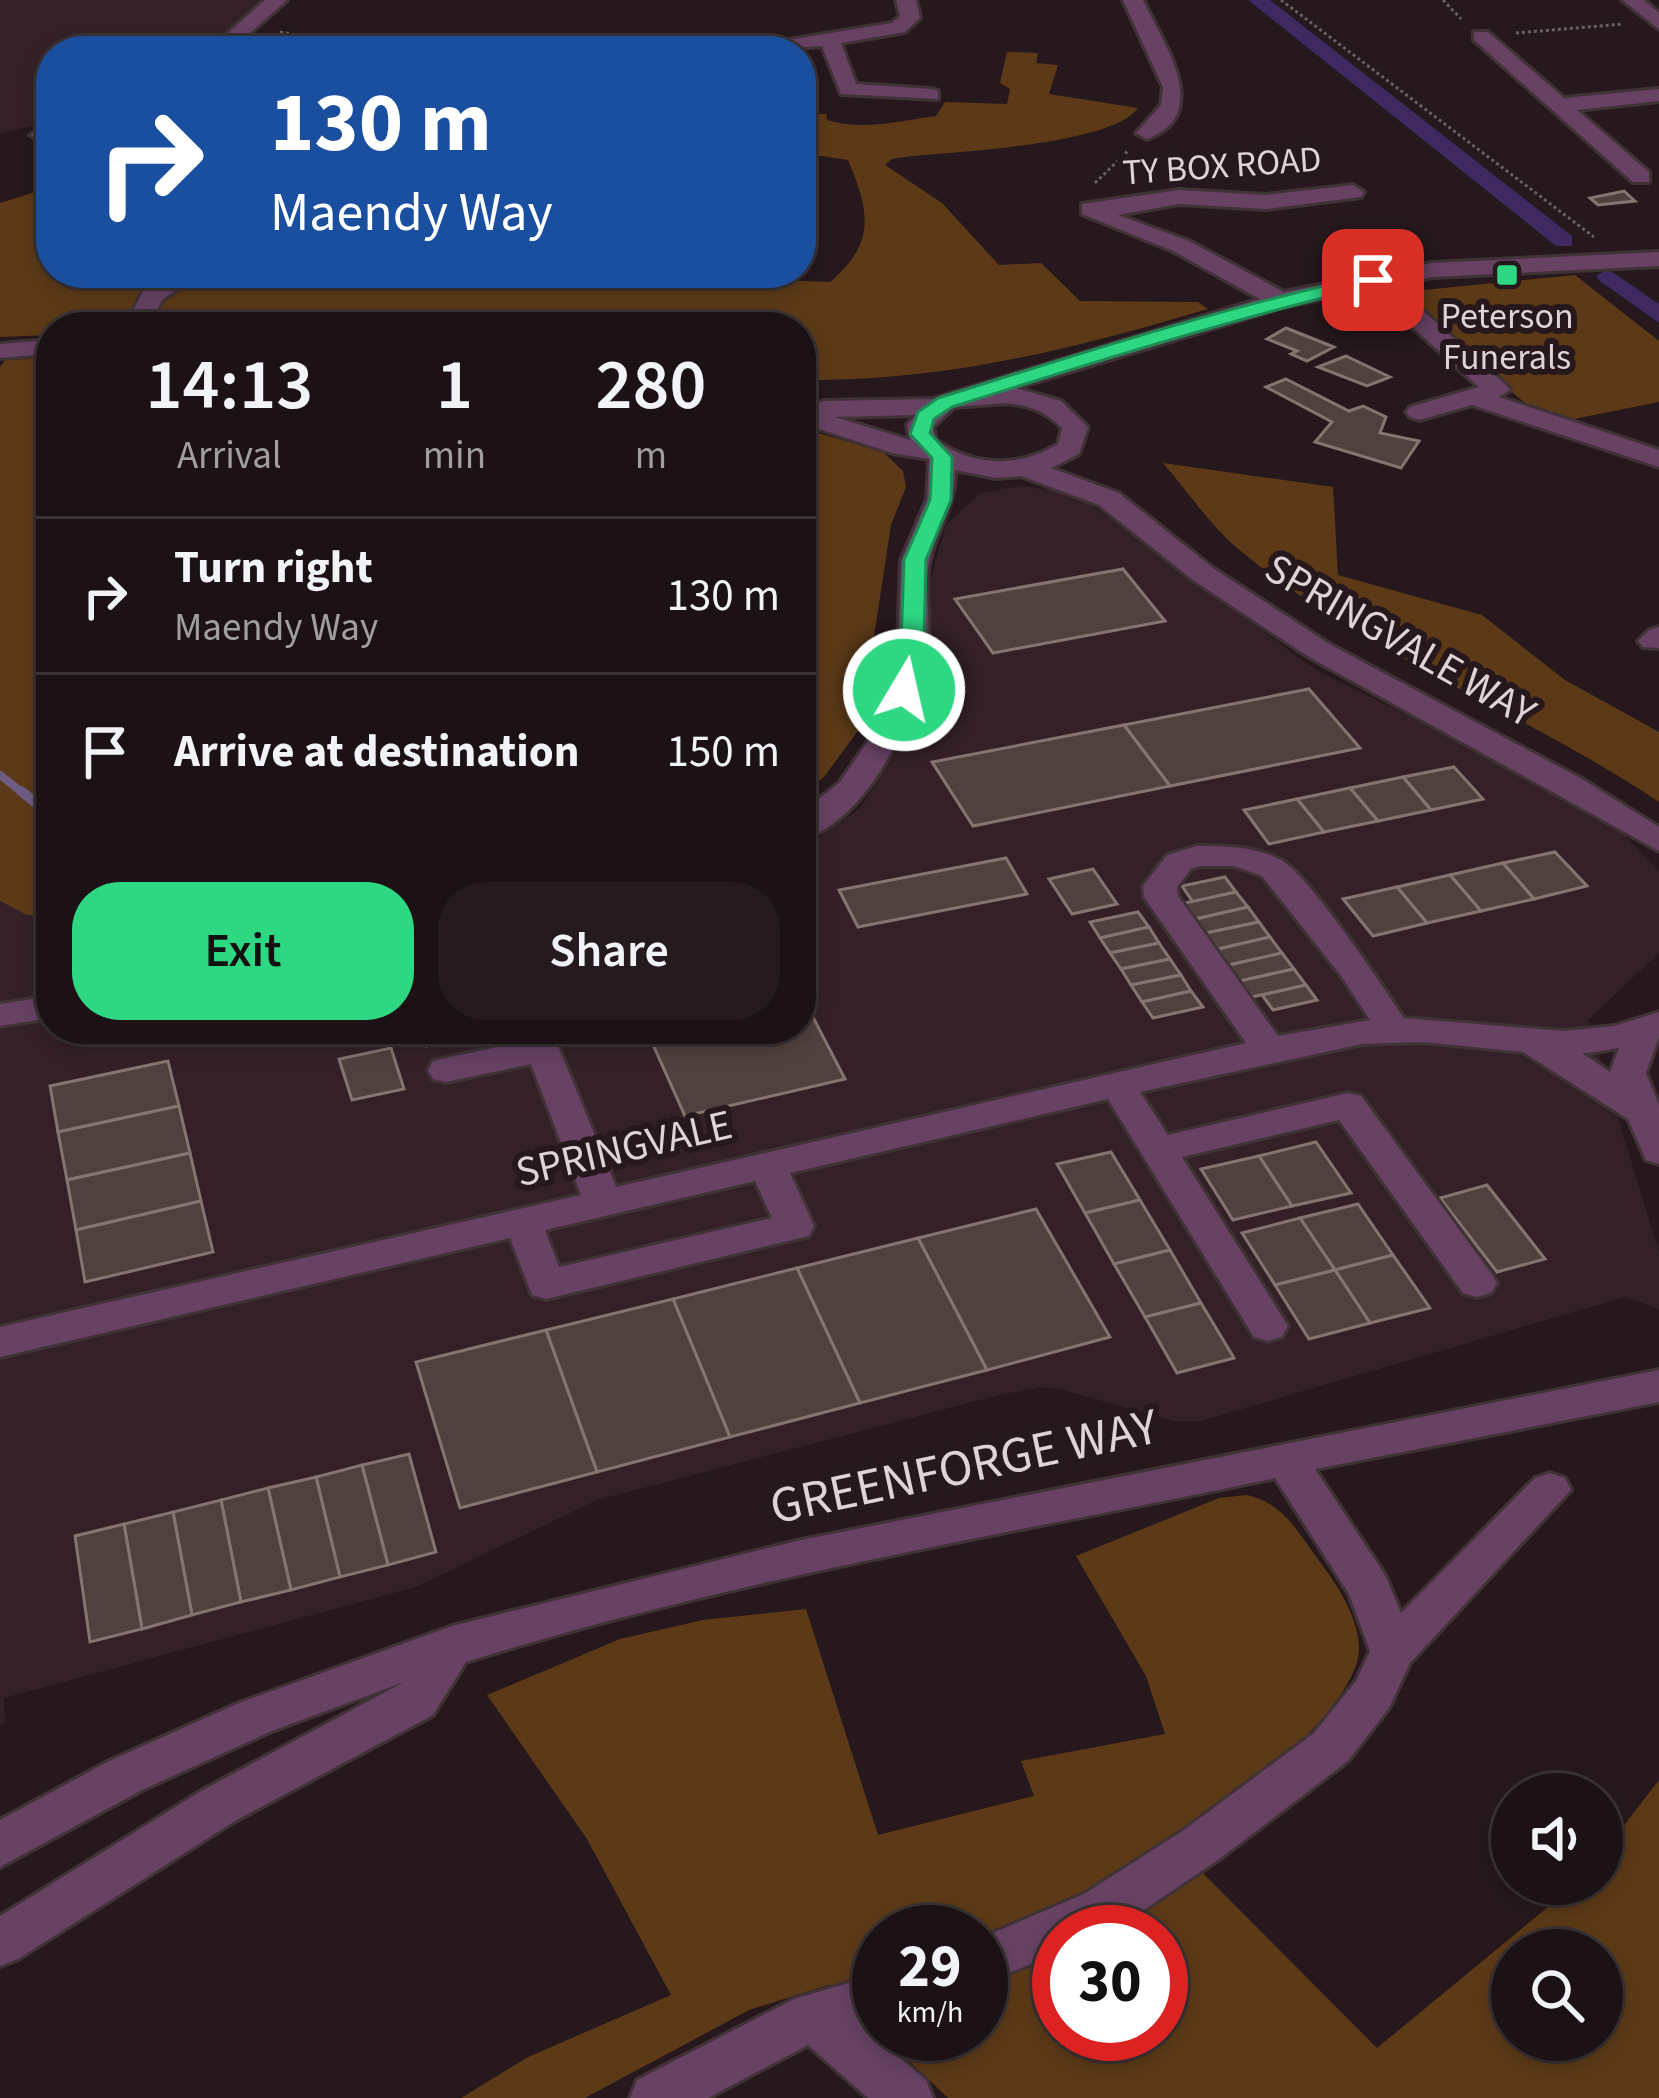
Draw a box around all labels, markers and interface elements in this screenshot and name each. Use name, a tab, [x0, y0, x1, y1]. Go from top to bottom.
text: 130 m	[270, 64, 492, 184]
icon: right	[72, 84, 228, 240]
street label: TY BOX ROAD	[1121, 134, 1323, 198]
text: Maendy Way	[270, 175, 553, 252]
pin	[1322, 229, 1424, 331]
icon: arrive	[1340, 247, 1406, 313]
marker: Peterson Funerals	[1494, 262, 1520, 288]
place label: Peterson Funerals	[1440, 291, 1574, 383]
text: 14:13	[146, 334, 313, 437]
text: 1	[436, 334, 473, 437]
text: 280	[596, 334, 706, 437]
text: Arrival	[177, 428, 282, 484]
text: min	[423, 428, 486, 484]
text: m	[635, 428, 667, 484]
text: Turn right	[174, 536, 373, 600]
street label: SPRINGVALE WAY	[1253, 539, 1547, 743]
icon: right	[72, 563, 138, 629]
text: 130 m	[667, 564, 780, 628]
text: Maendy Way	[174, 600, 378, 656]
position arrow	[841, 627, 967, 753]
icon: arrive	[72, 719, 138, 785]
text: Arrive at destination	[174, 720, 579, 784]
text: 150 m	[667, 720, 780, 784]
button: Exit	[72, 882, 414, 1020]
button: Share	[438, 882, 780, 1020]
street label: SPRINGVALE	[510, 1095, 738, 1203]
street label: GREENFORGE WAY	[763, 1391, 1165, 1543]
map controls	[1491, 1773, 1623, 2061]
button: sound	[1491, 1773, 1623, 1905]
speed limit sign: 30	[1032, 1905, 1188, 2061]
text: 29	[898, 1925, 962, 2010]
button: search	[1491, 1929, 1623, 2061]
text: km/h	[897, 1991, 963, 2034]

